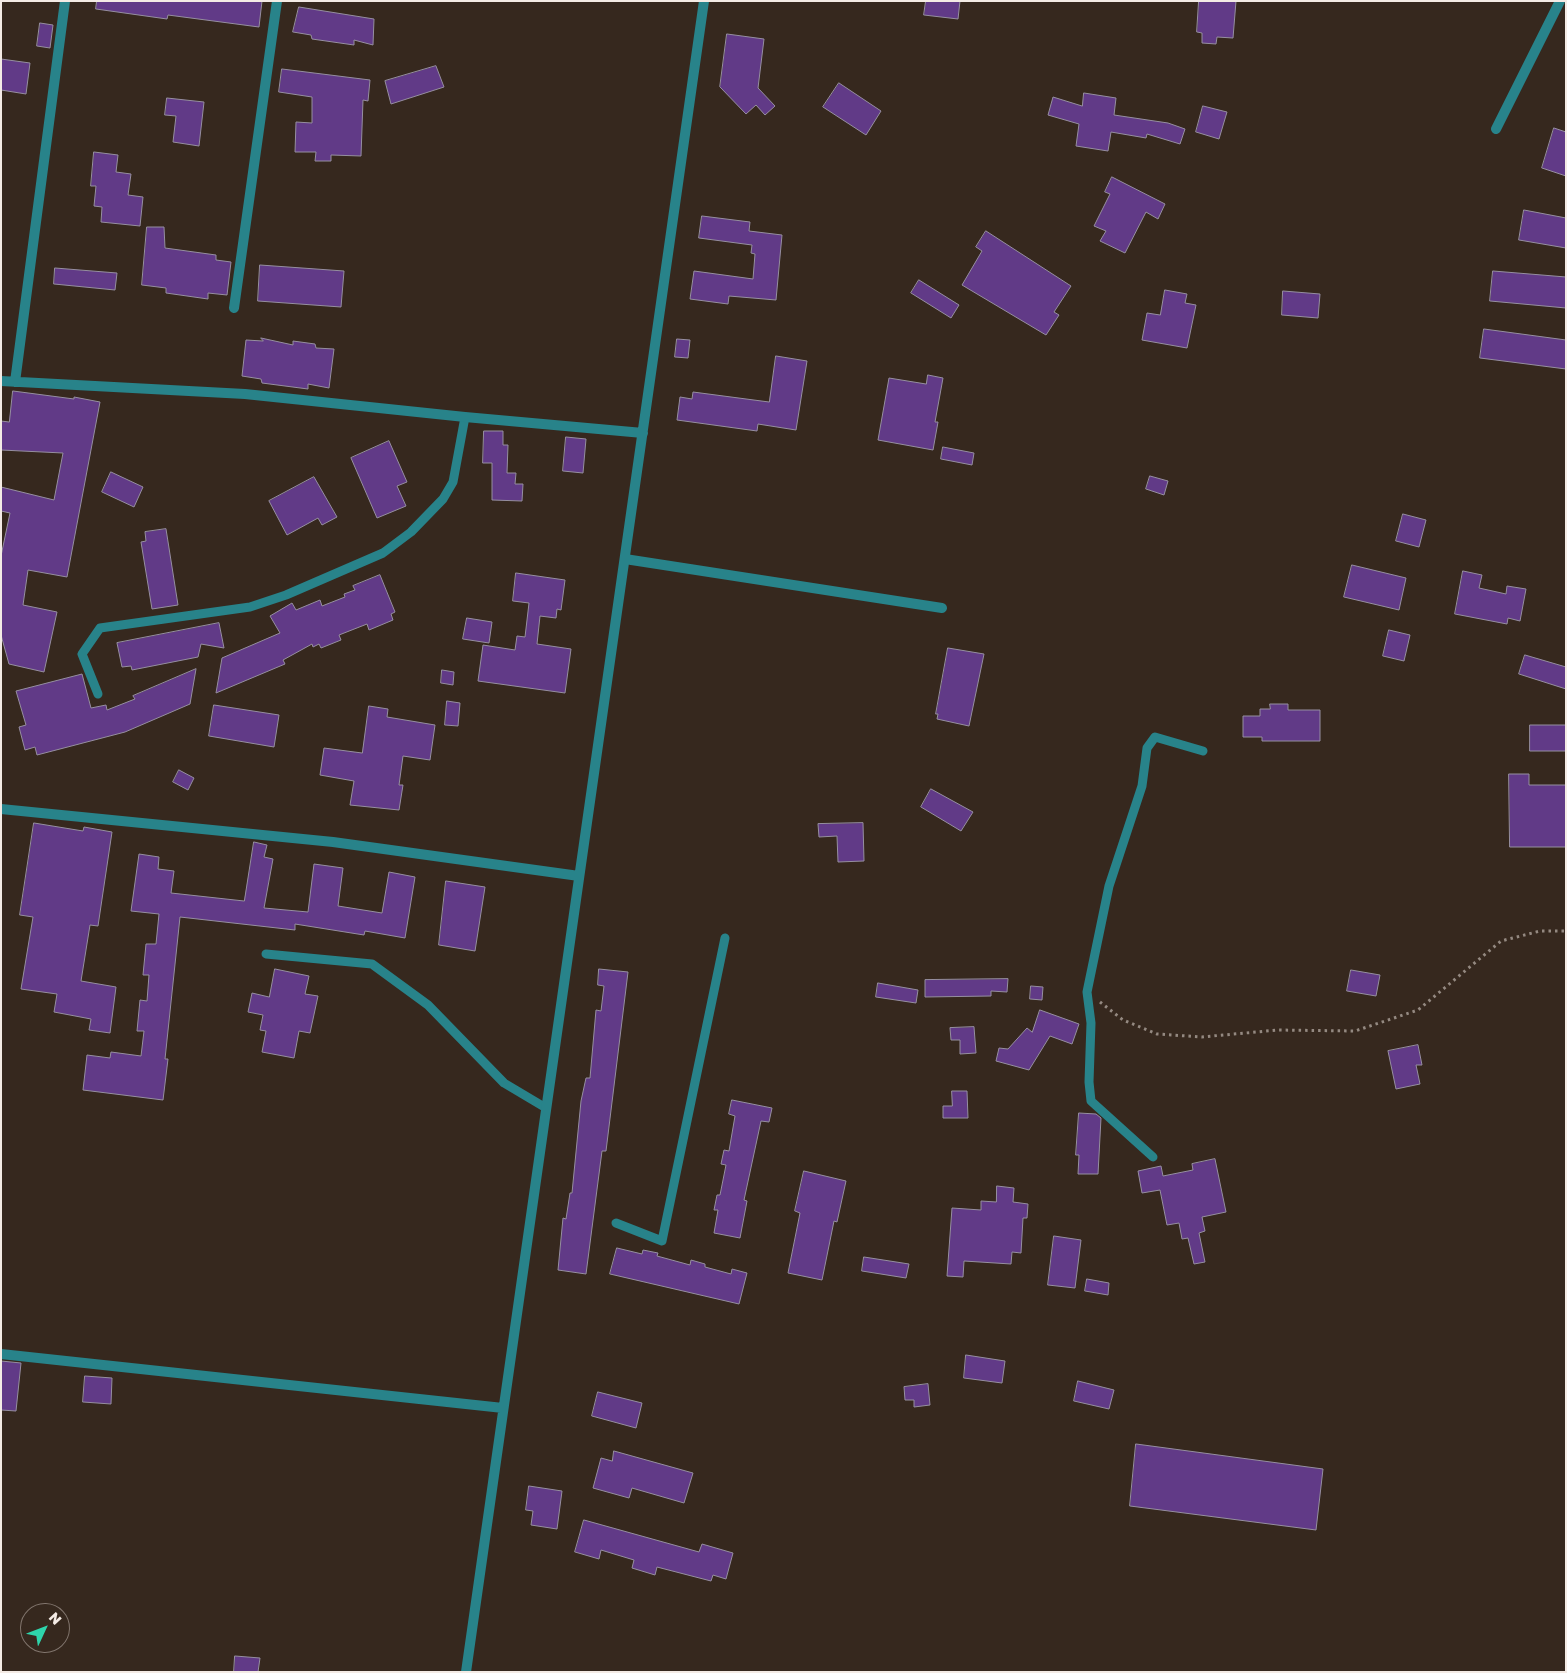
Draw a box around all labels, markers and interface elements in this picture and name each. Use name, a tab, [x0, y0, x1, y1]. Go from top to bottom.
north arrow	[20, 1603, 70, 1653]
text: N	[46, 1608, 65, 1628]

